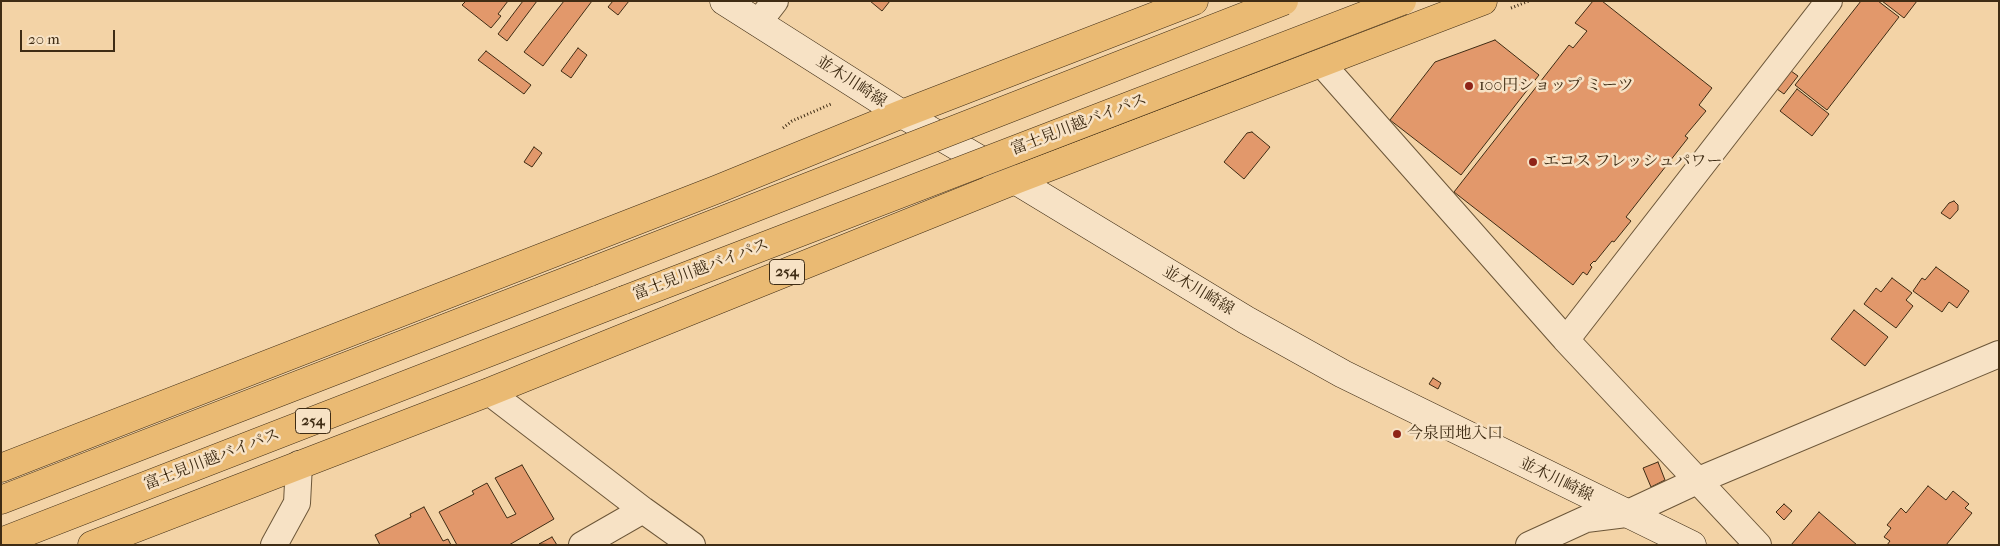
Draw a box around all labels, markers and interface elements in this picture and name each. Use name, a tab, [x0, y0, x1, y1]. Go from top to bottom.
scale bar	[22, 20, 118, 52]
text: 20 m	[28, 30, 60, 48]
street label: 並木川崎線	[812, 52, 890, 112]
place label: 100円ショップ ミーツ	[1479, 76, 1634, 96]
marker: 100円ショップ ミーツ	[1463, 80, 1475, 92]
street label: 富士見川越バイパス	[1008, 90, 1150, 160]
place label: エコス フレッシュパワー	[1543, 152, 1722, 172]
marker: エコス フレッシュパワー	[1527, 156, 1539, 168]
street label: 富士見川越バイパス	[630, 235, 772, 305]
road number: 254	[770, 260, 804, 284]
street label: 並木川崎線	[1159, 262, 1237, 320]
road number: 254	[296, 408, 330, 434]
place label: 今泉団地入口	[1407, 424, 1503, 444]
street label: 富士見川越バイパス	[141, 425, 283, 495]
marker: 今泉団地入口	[1391, 428, 1403, 440]
street label: 並木川崎線	[1516, 454, 1596, 506]

